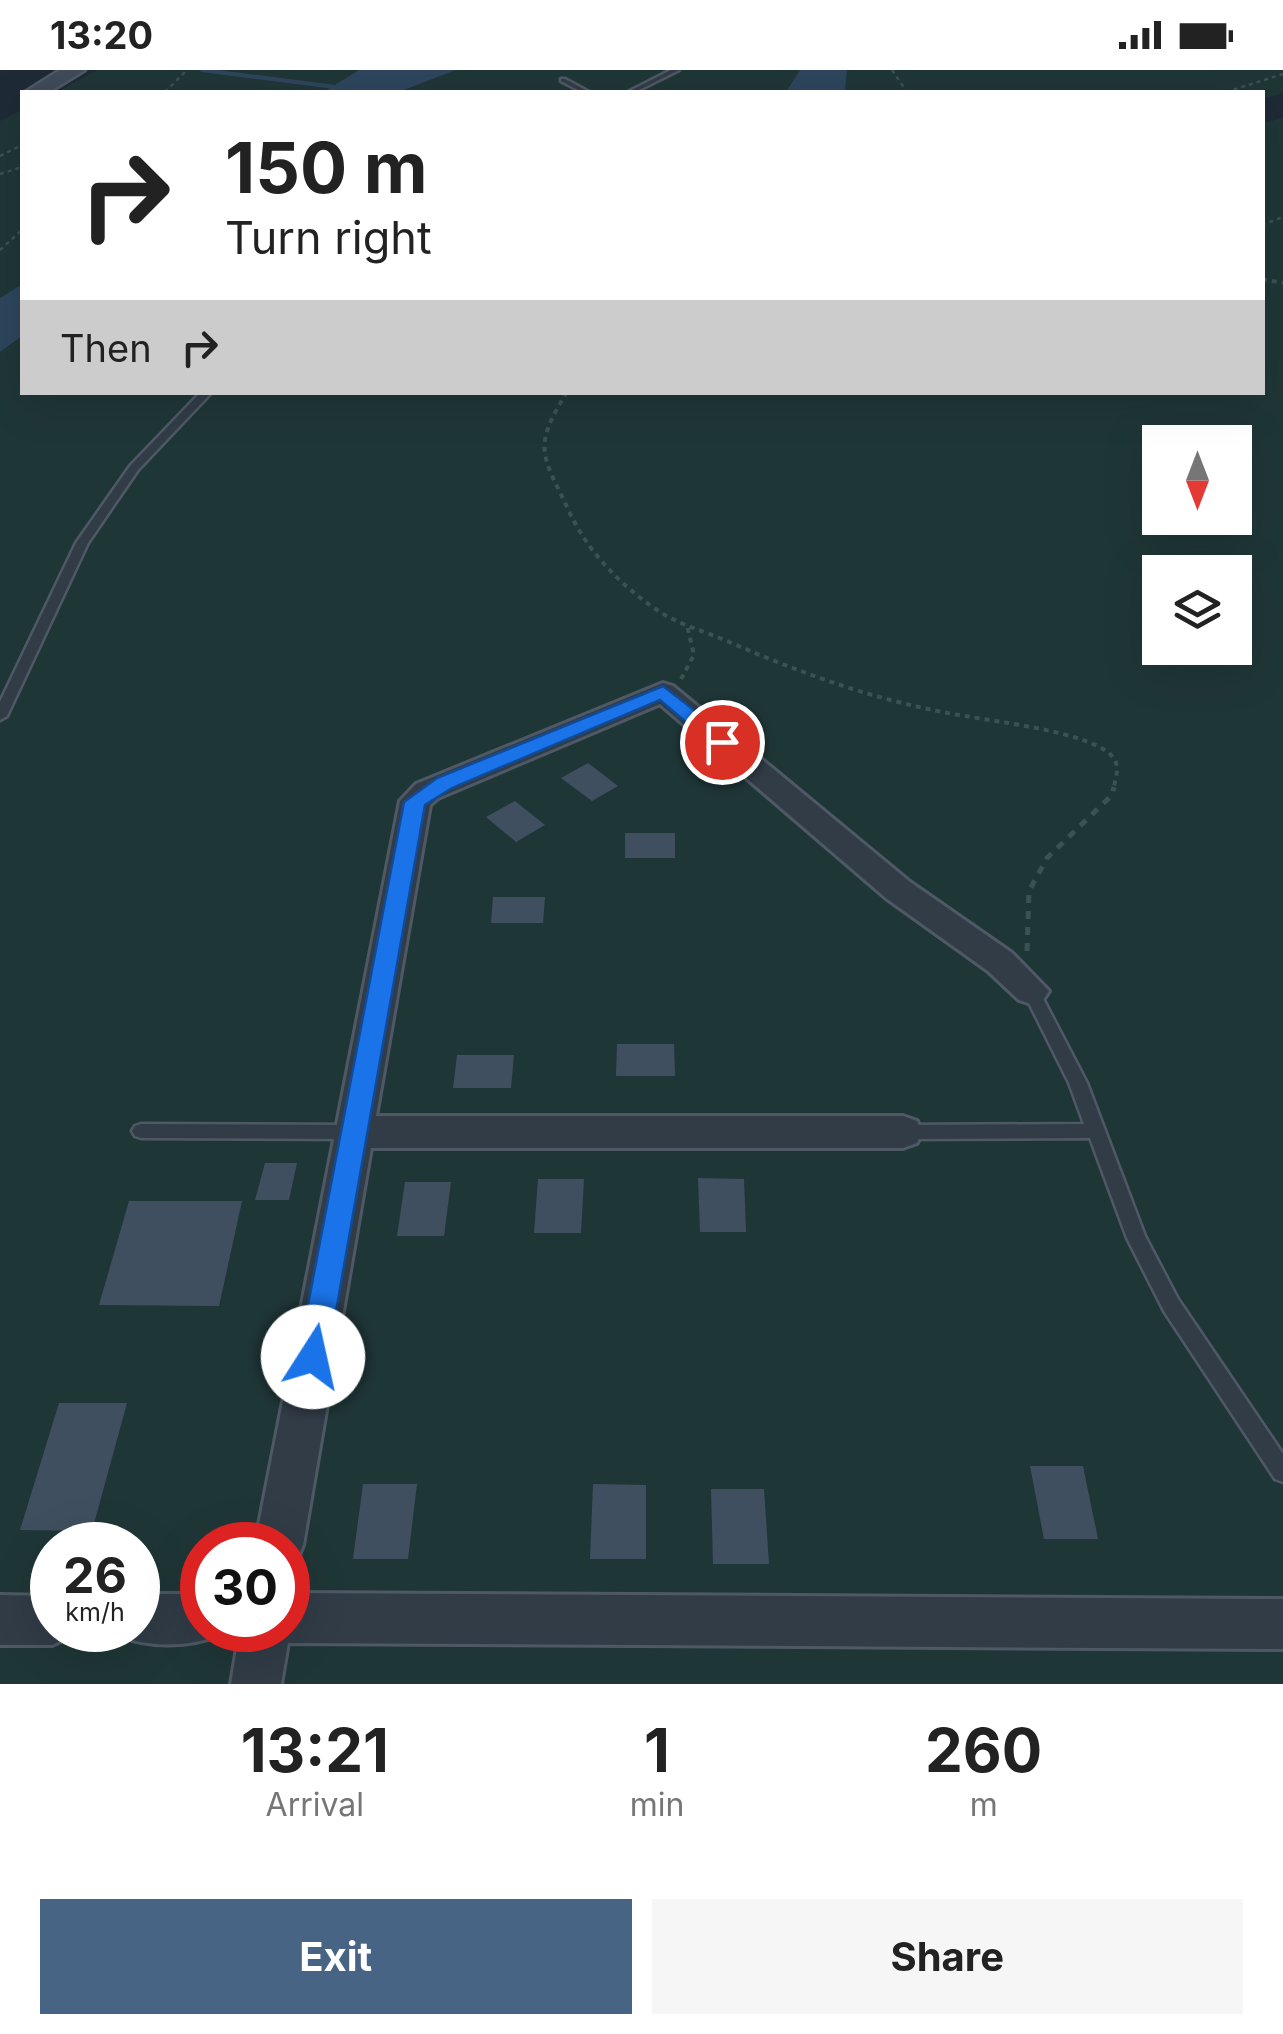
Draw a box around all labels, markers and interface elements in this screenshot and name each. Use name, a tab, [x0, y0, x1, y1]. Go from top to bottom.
text: 13:20	[50, 12, 153, 58]
text: 150 m	[225, 125, 428, 210]
icon: right	[60, 130, 190, 260]
text: Turn right	[225, 210, 432, 265]
icon: right	[172, 320, 227, 375]
text: Then	[60, 325, 152, 371]
north arrow	[1142, 425, 1252, 535]
map controls	[1142, 425, 1252, 665]
button: layers	[1142, 555, 1252, 665]
pin	[680, 700, 765, 785]
icon: arrive	[695, 715, 750, 770]
position arrow	[261, 1305, 365, 1409]
speed limit sign: 30	[180, 1522, 310, 1652]
text: 26	[63, 1545, 127, 1605]
text: km/h	[65, 1597, 125, 1627]
text: 13:21	[241, 1714, 389, 1786]
text: 1	[644, 1714, 670, 1786]
text: 260	[925, 1714, 1042, 1786]
text: Arrival	[266, 1785, 364, 1824]
text: min	[630, 1785, 684, 1824]
text: m	[970, 1785, 998, 1824]
button: Exit	[40, 1899, 632, 2014]
button: Share	[652, 1899, 1243, 2014]

